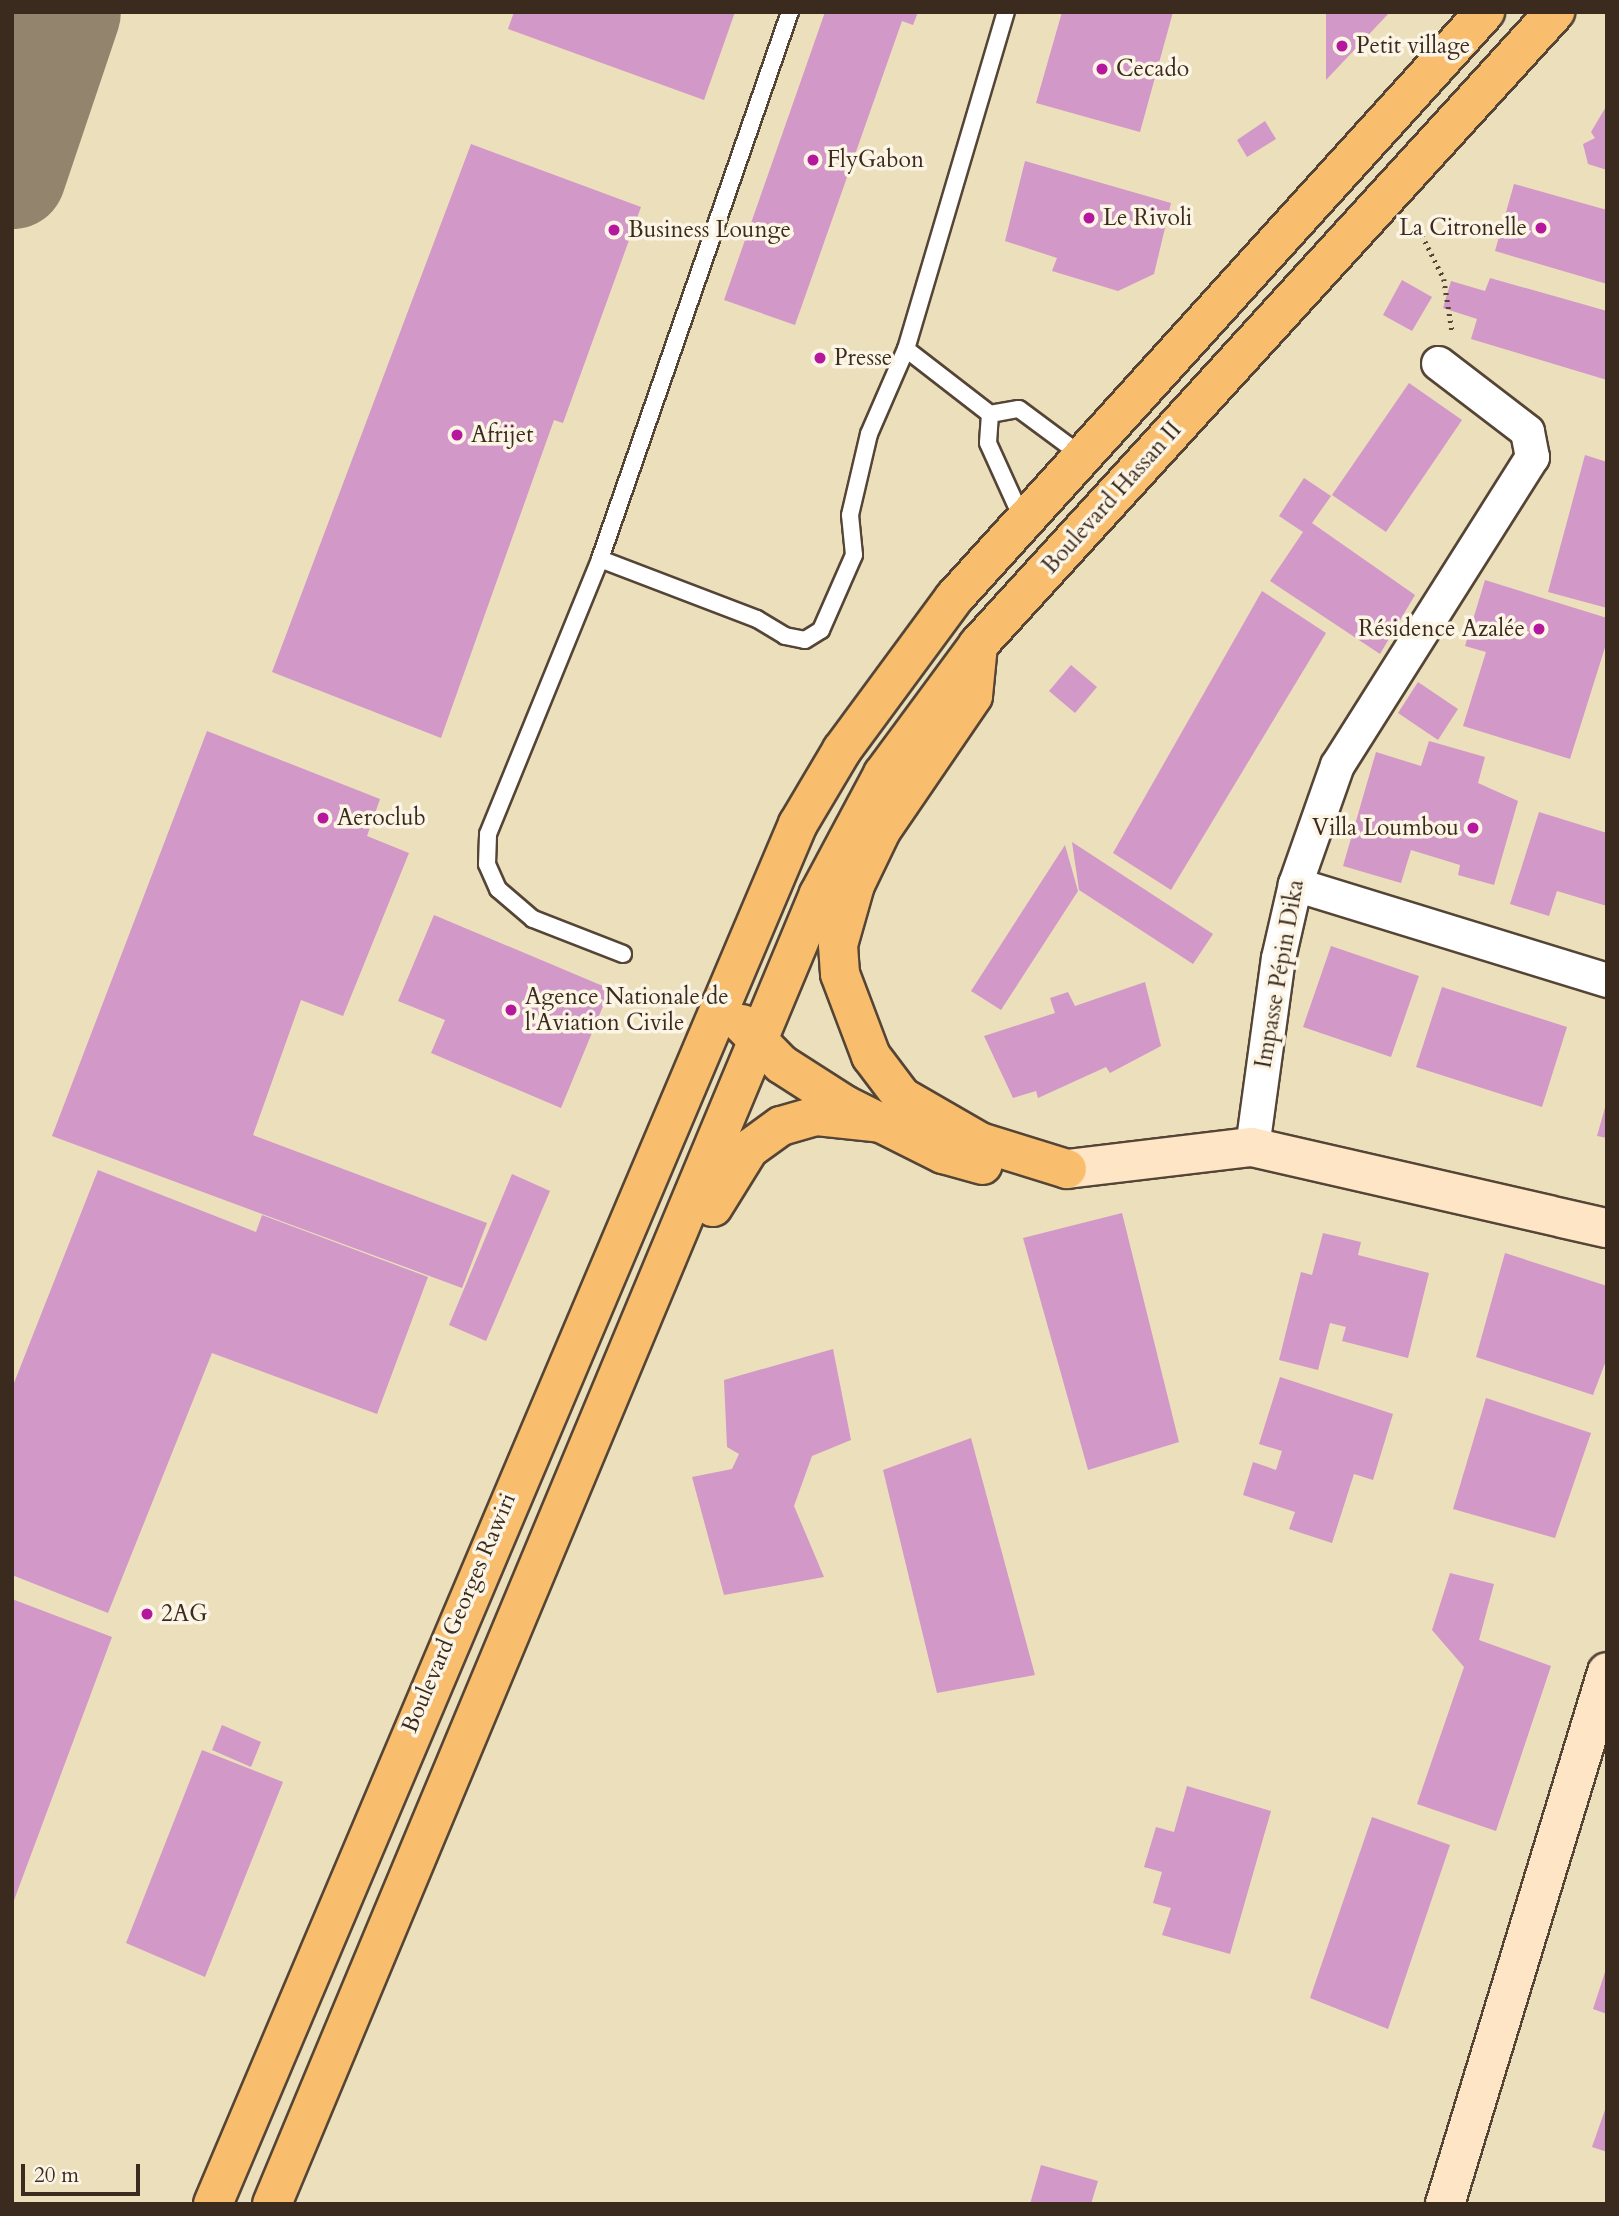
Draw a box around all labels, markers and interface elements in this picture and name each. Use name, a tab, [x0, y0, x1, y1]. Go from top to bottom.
place label: Petit village	[1356, 32, 1470, 60]
marker: Petit village	[1334, 38, 1350, 54]
place label: Cecado	[1116, 55, 1189, 83]
marker: Cecado	[1094, 61, 1110, 77]
place label: FlyGabon	[827, 146, 924, 174]
marker: FlyGabon	[805, 152, 821, 168]
place label: Le Rivoli	[1103, 204, 1192, 232]
marker: Le Rivoli	[1081, 210, 1097, 226]
place label: La Citronelle	[1399, 214, 1527, 242]
place label: Business Lounge	[628, 216, 791, 244]
marker: La Citronelle	[1533, 220, 1549, 236]
marker: Business Lounge	[606, 222, 622, 238]
place label: Presse	[834, 344, 892, 372]
marker: Presse	[812, 350, 828, 366]
street label: Boulevard Hassan II	[1037, 416, 1187, 580]
place label: Afrijet	[471, 421, 533, 449]
marker: Afrijet	[449, 427, 465, 443]
place label: Résidence Azalée	[1358, 615, 1525, 643]
marker: Résidence Azalée	[1531, 621, 1547, 637]
place label: Aeroclub	[337, 804, 426, 832]
marker: Aeroclub	[315, 810, 331, 826]
place label: Villa Loumbou	[1312, 814, 1459, 842]
marker: Villa Loumbou	[1465, 820, 1481, 836]
street label: Impasse Pépin Dika	[1250, 878, 1310, 1070]
place label: Agence Nationale de l'Aviation Civile	[525, 983, 729, 1037]
marker: Agence Nationale de l'Aviation Civile	[503, 1002, 519, 1018]
street label: Boulevard Georges Rawiri	[396, 1489, 522, 1737]
place label: 2AG	[161, 1600, 207, 1628]
marker: 2AG	[139, 1606, 155, 1622]
scale bar	[24, 2150, 144, 2194]
text: 20 m	[34, 2161, 79, 2190]

